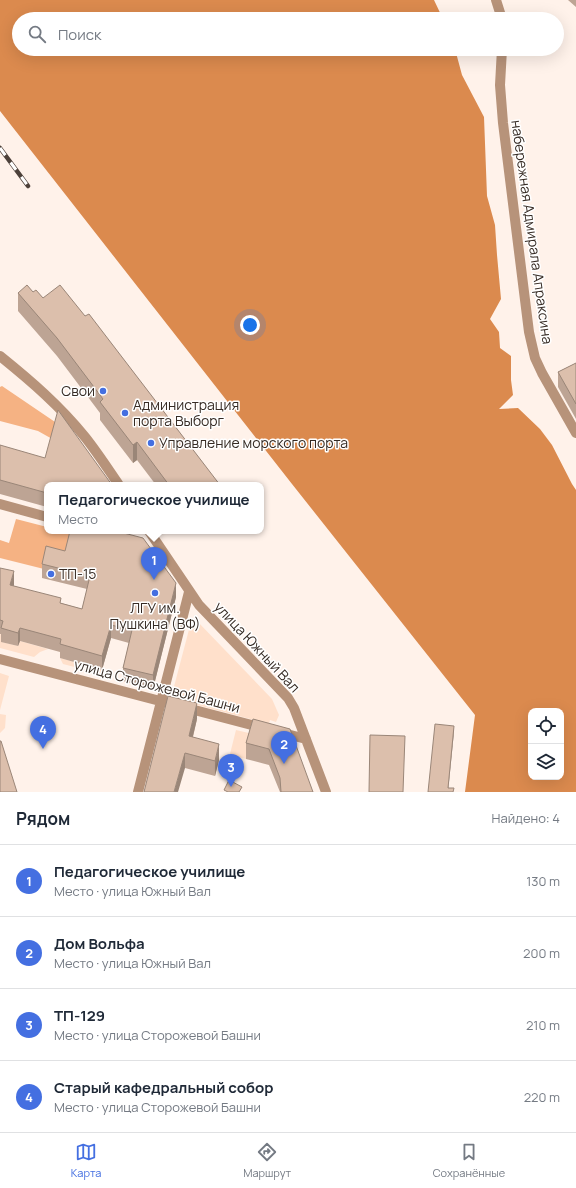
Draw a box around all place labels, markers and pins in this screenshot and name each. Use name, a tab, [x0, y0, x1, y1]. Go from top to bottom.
place label: Свои	[61, 381, 95, 400]
marker: Свои	[98, 386, 108, 396]
place label: Администрация порта Выборг	[133, 395, 239, 430]
marker: Администрация порта Выборг	[120, 408, 130, 418]
place label: Управление морского порта	[159, 433, 348, 452]
marker: Управление морского порта	[146, 438, 156, 448]
pin: 1	[141, 547, 167, 580]
place label: ТП-15	[59, 564, 96, 583]
marker: ТП-15	[46, 569, 56, 579]
marker: ЛГУ им. Пушкина (ВФ)	[150, 588, 160, 598]
place label: ЛГУ им. Пушкина (ВФ)	[109, 598, 201, 633]
pin: 4	[30, 716, 56, 749]
pin: 2	[271, 731, 297, 764]
pin: 3	[218, 754, 244, 787]

